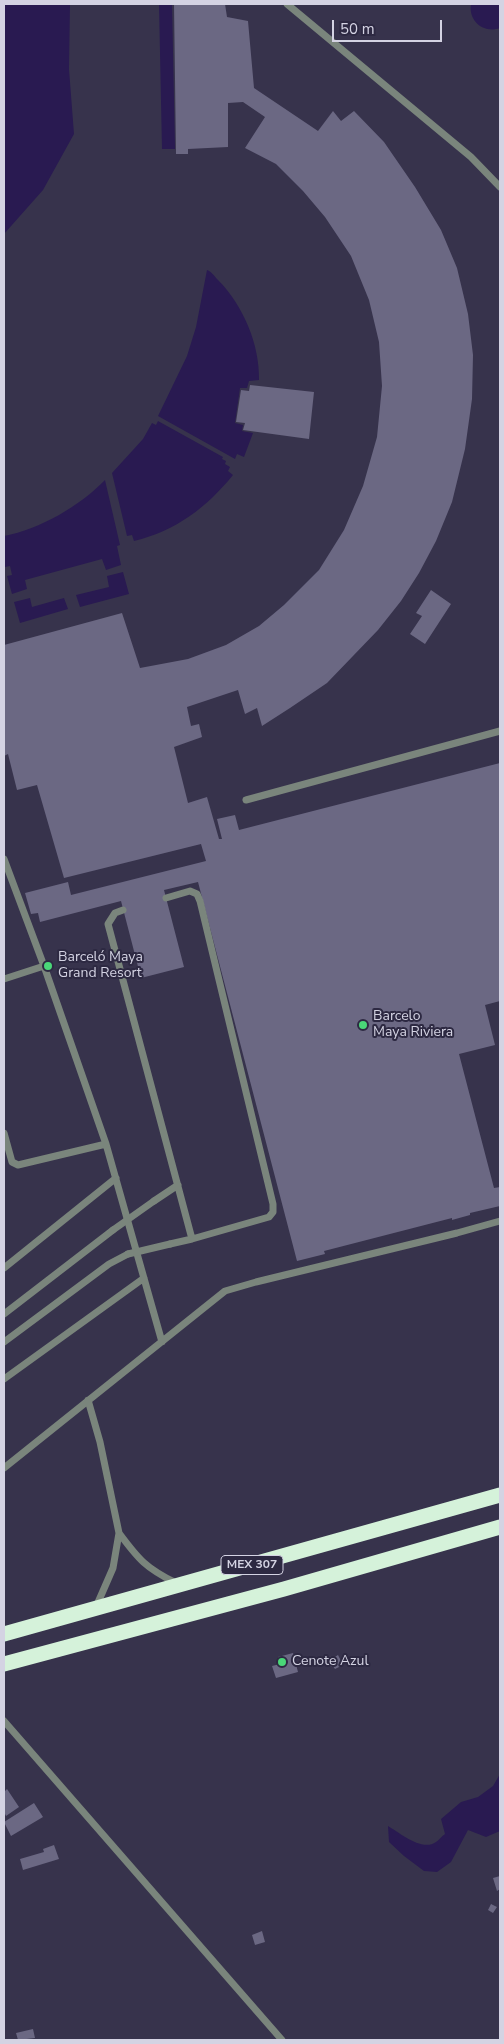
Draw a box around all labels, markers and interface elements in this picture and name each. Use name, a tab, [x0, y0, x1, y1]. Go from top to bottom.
scale bar	[334, 10, 444, 42]
text: 50 m	[340, 19, 375, 39]
place label: Barceló Maya Grand Resort	[58, 950, 143, 982]
marker: Barceló Maya Grand Resort	[42, 960, 54, 972]
place label: Barcelo Maya Riviera	[373, 1009, 453, 1042]
marker: Barcelo Maya Riviera	[357, 1019, 369, 1031]
road number: MEX 307	[221, 1556, 283, 1574]
place label: Cenote Azul	[292, 1654, 369, 1670]
marker: Cenote Azul	[276, 1656, 288, 1668]

